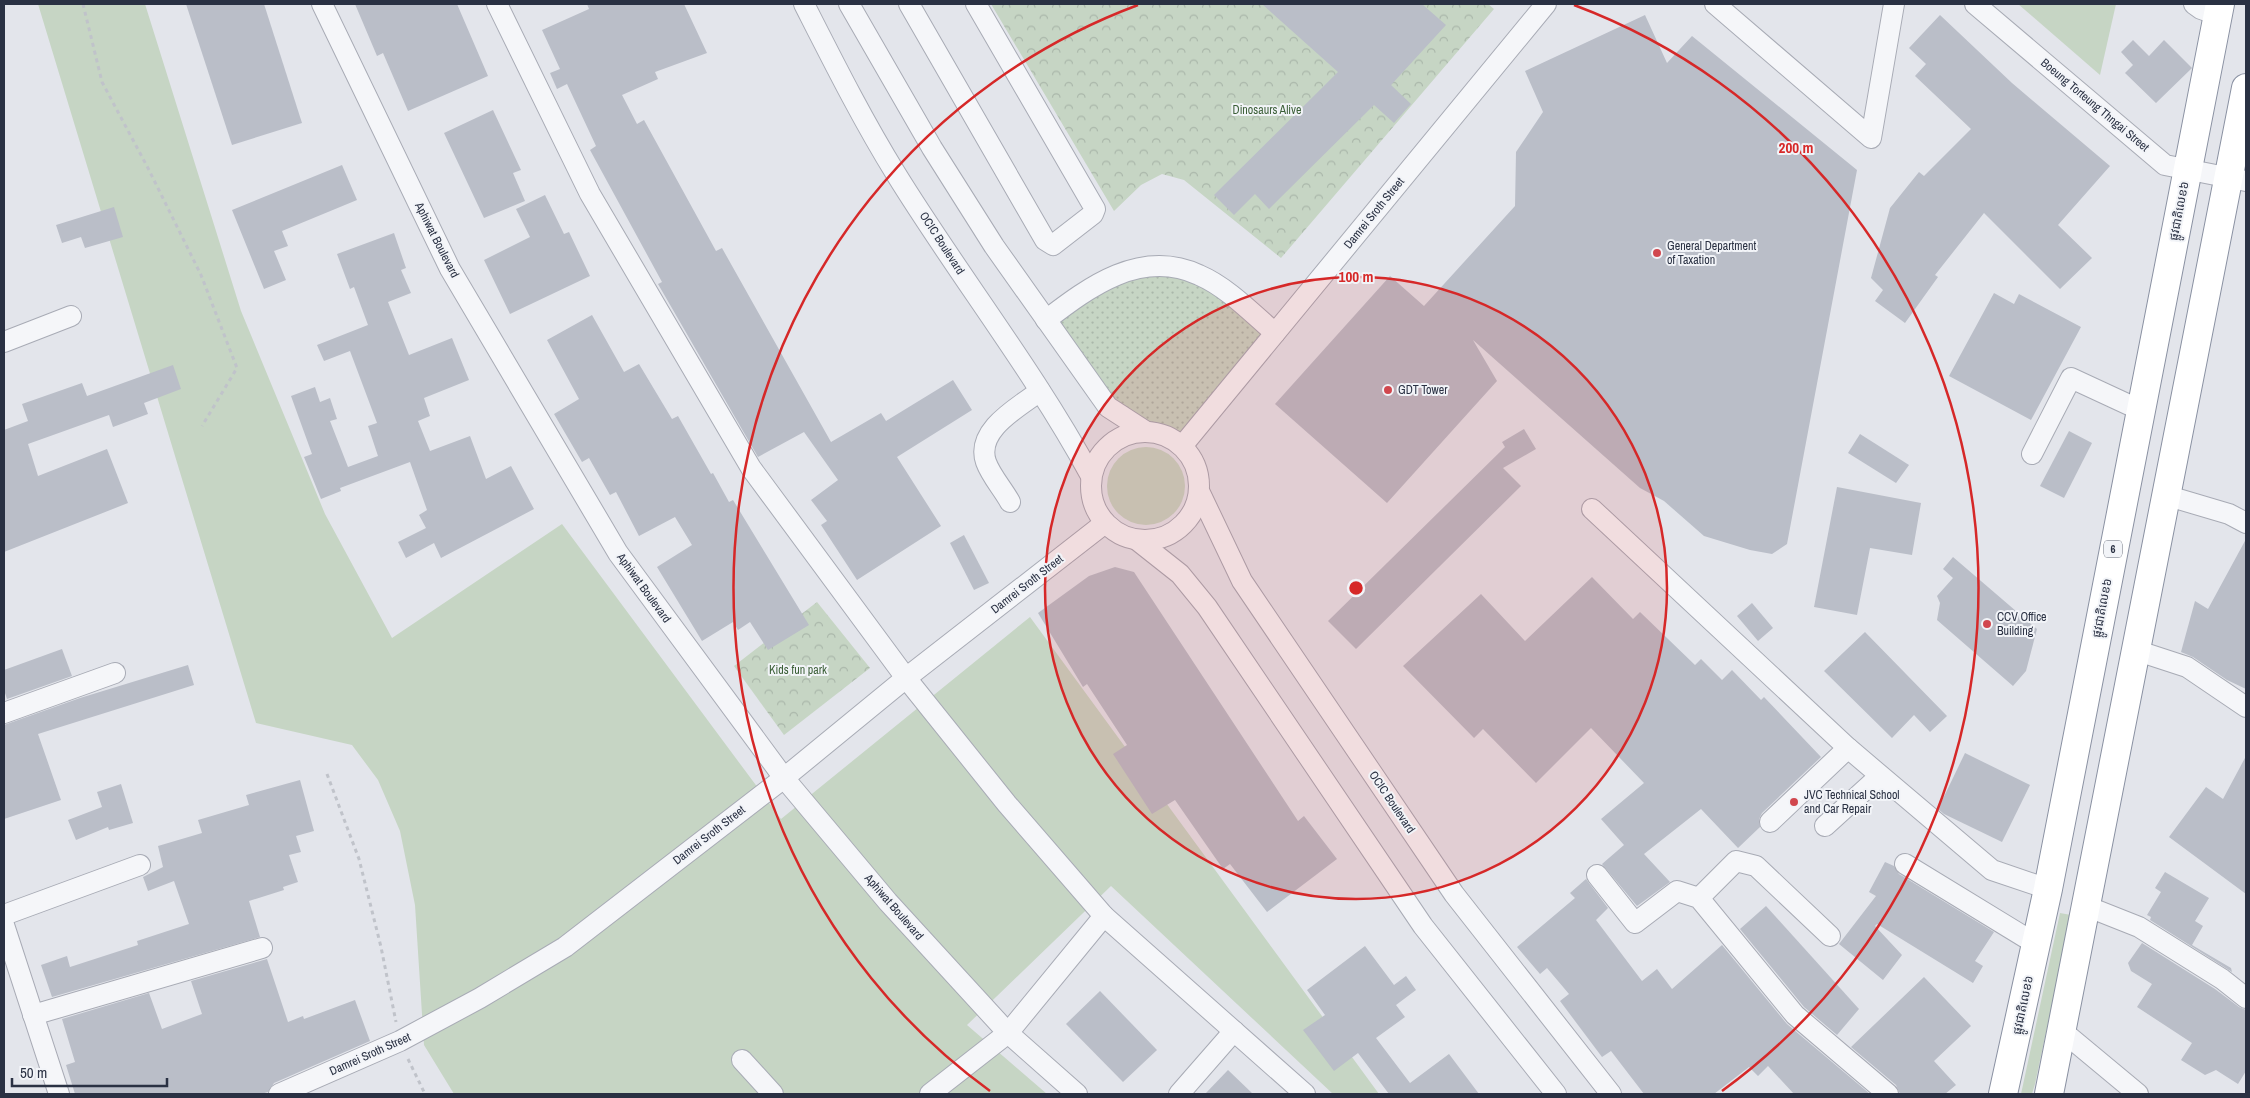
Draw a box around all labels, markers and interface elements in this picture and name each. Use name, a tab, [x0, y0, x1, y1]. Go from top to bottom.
street label: Boeung Torteung Thngai Street	[2037, 55, 2153, 155]
park label: Dinosaurs Alive	[1233, 102, 1301, 118]
text: 200 m	[1779, 137, 1813, 158]
street label: Damrei Sroth Street	[1340, 174, 1408, 252]
street label: ផ្លូវជាតិលេខ៦	[2165, 180, 2195, 242]
street label: Aphiwat Boulevard	[411, 199, 463, 280]
street label: OCIC Boulevard	[916, 209, 968, 277]
place label: General Department of Taxation	[1667, 238, 1756, 268]
marker: General Department of Taxation	[1651, 247, 1663, 259]
text: 100 m	[1339, 266, 1373, 287]
place label: GDT Tower	[1398, 382, 1448, 398]
marker: GDT Tower	[1382, 384, 1394, 396]
road number: 6	[2104, 540, 2122, 558]
street label: Aphiwat Boulevard	[613, 549, 675, 626]
street label: Damrei Sroth Street	[988, 551, 1067, 617]
street label: ផ្លូវជាតិលេខ៦	[2088, 577, 2118, 639]
centre of rings	[1347, 579, 1365, 597]
place label: CCV Office Building	[1997, 609, 2047, 639]
marker: CCV Office Building	[1981, 618, 1993, 630]
park label: Kids fun park	[769, 662, 827, 678]
street label: OCIC Boulevard	[1365, 768, 1419, 836]
place label: JVC Technical School and Car Repair	[1804, 787, 1900, 817]
marker: JVC Technical School and Car Repair	[1788, 796, 1800, 808]
street label: Damrei Sroth Street	[670, 802, 749, 868]
street label: Aphiwat Boulevard	[860, 870, 927, 943]
street label: ផ្លូវជាតិលេខ៦	[2009, 974, 2040, 1037]
street label: Damrei Sroth Street	[327, 1029, 413, 1079]
scale bar	[12, 1056, 168, 1088]
text: 50 m	[20, 1062, 47, 1083]

